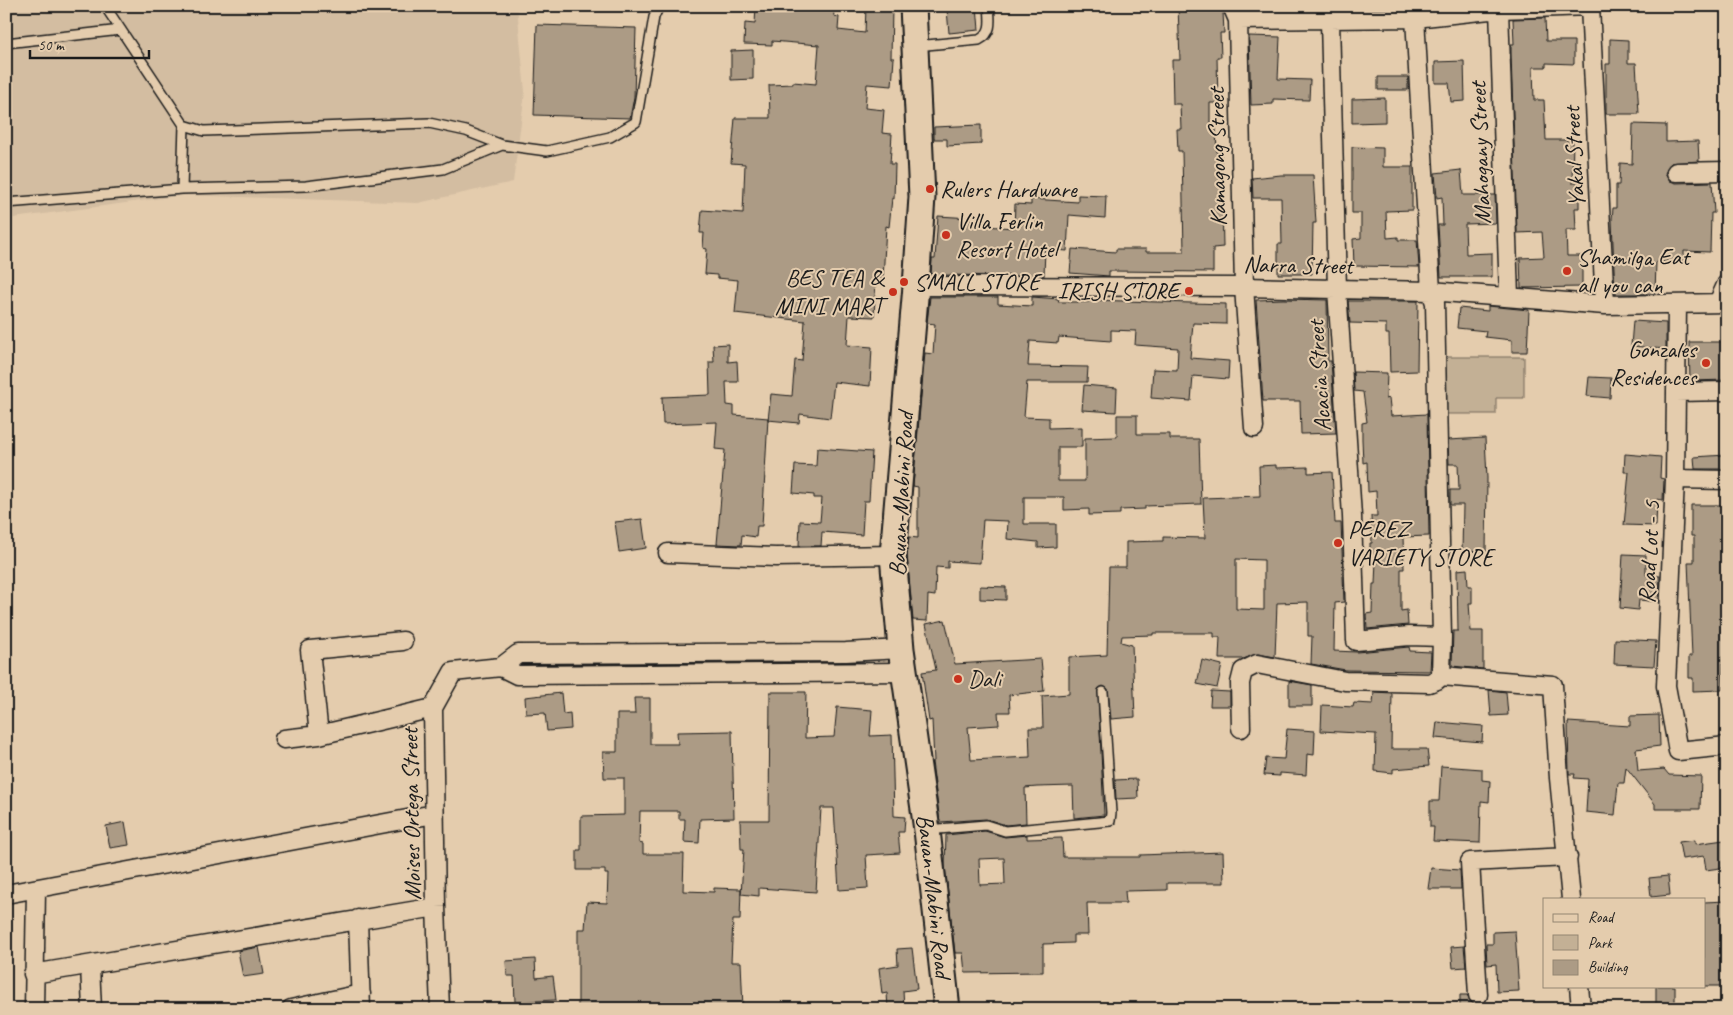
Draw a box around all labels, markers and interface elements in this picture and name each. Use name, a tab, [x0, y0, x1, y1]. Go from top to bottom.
scale bar	[30, 28, 149, 60]
text: 50 m	[38, 36, 65, 55]
street label: Mahogany Street	[1462, 79, 1497, 225]
street label: Kamagong Street	[1201, 85, 1233, 226]
street label: Yakal Street	[1556, 104, 1592, 208]
place label: Rulers Hardware	[940, 174, 1079, 204]
marker: Rulers Hardware	[924, 183, 936, 195]
place label: Villa Ferlin Resort Hotel	[956, 206, 1061, 264]
marker: Villa Ferlin Resort Hotel	[940, 229, 952, 241]
place label: Shamilga Eat all you can	[1577, 242, 1691, 300]
street label: Narra Street	[1243, 249, 1355, 281]
place label: BES TEA & MINI MART	[775, 263, 889, 321]
marker: Shamilga Eat all you can	[1561, 265, 1573, 277]
place label: SMALL STORE	[914, 267, 1043, 297]
marker: SMALL STORE	[898, 276, 910, 288]
place label: IRISH STORE	[1057, 276, 1182, 306]
marker: IRISH STORE	[1183, 285, 1195, 297]
marker: BES TEA & MINI MART	[887, 286, 899, 298]
street label: Acacia Street	[1300, 317, 1338, 433]
place label: Gonzales Residences	[1610, 334, 1699, 392]
marker: Gonzales Residences	[1700, 357, 1712, 369]
street label: Bauan-Mabini Road	[882, 408, 920, 577]
street label: Road Lot - 5	[1631, 499, 1667, 604]
place label: PEREZ VARIETY STORE	[1348, 514, 1496, 572]
marker: PEREZ VARIETY STORE	[1332, 537, 1344, 549]
place label: Dali	[968, 664, 1003, 694]
marker: Dali	[952, 673, 964, 685]
street label: Moises Ortega Street	[394, 726, 428, 900]
street label: Bauan-Mabini Road	[910, 812, 959, 983]
legend	[1543, 898, 1706, 988]
text: Road	[1588, 908, 1615, 927]
text: Park	[1588, 934, 1613, 953]
text: Building	[1588, 958, 1628, 977]

